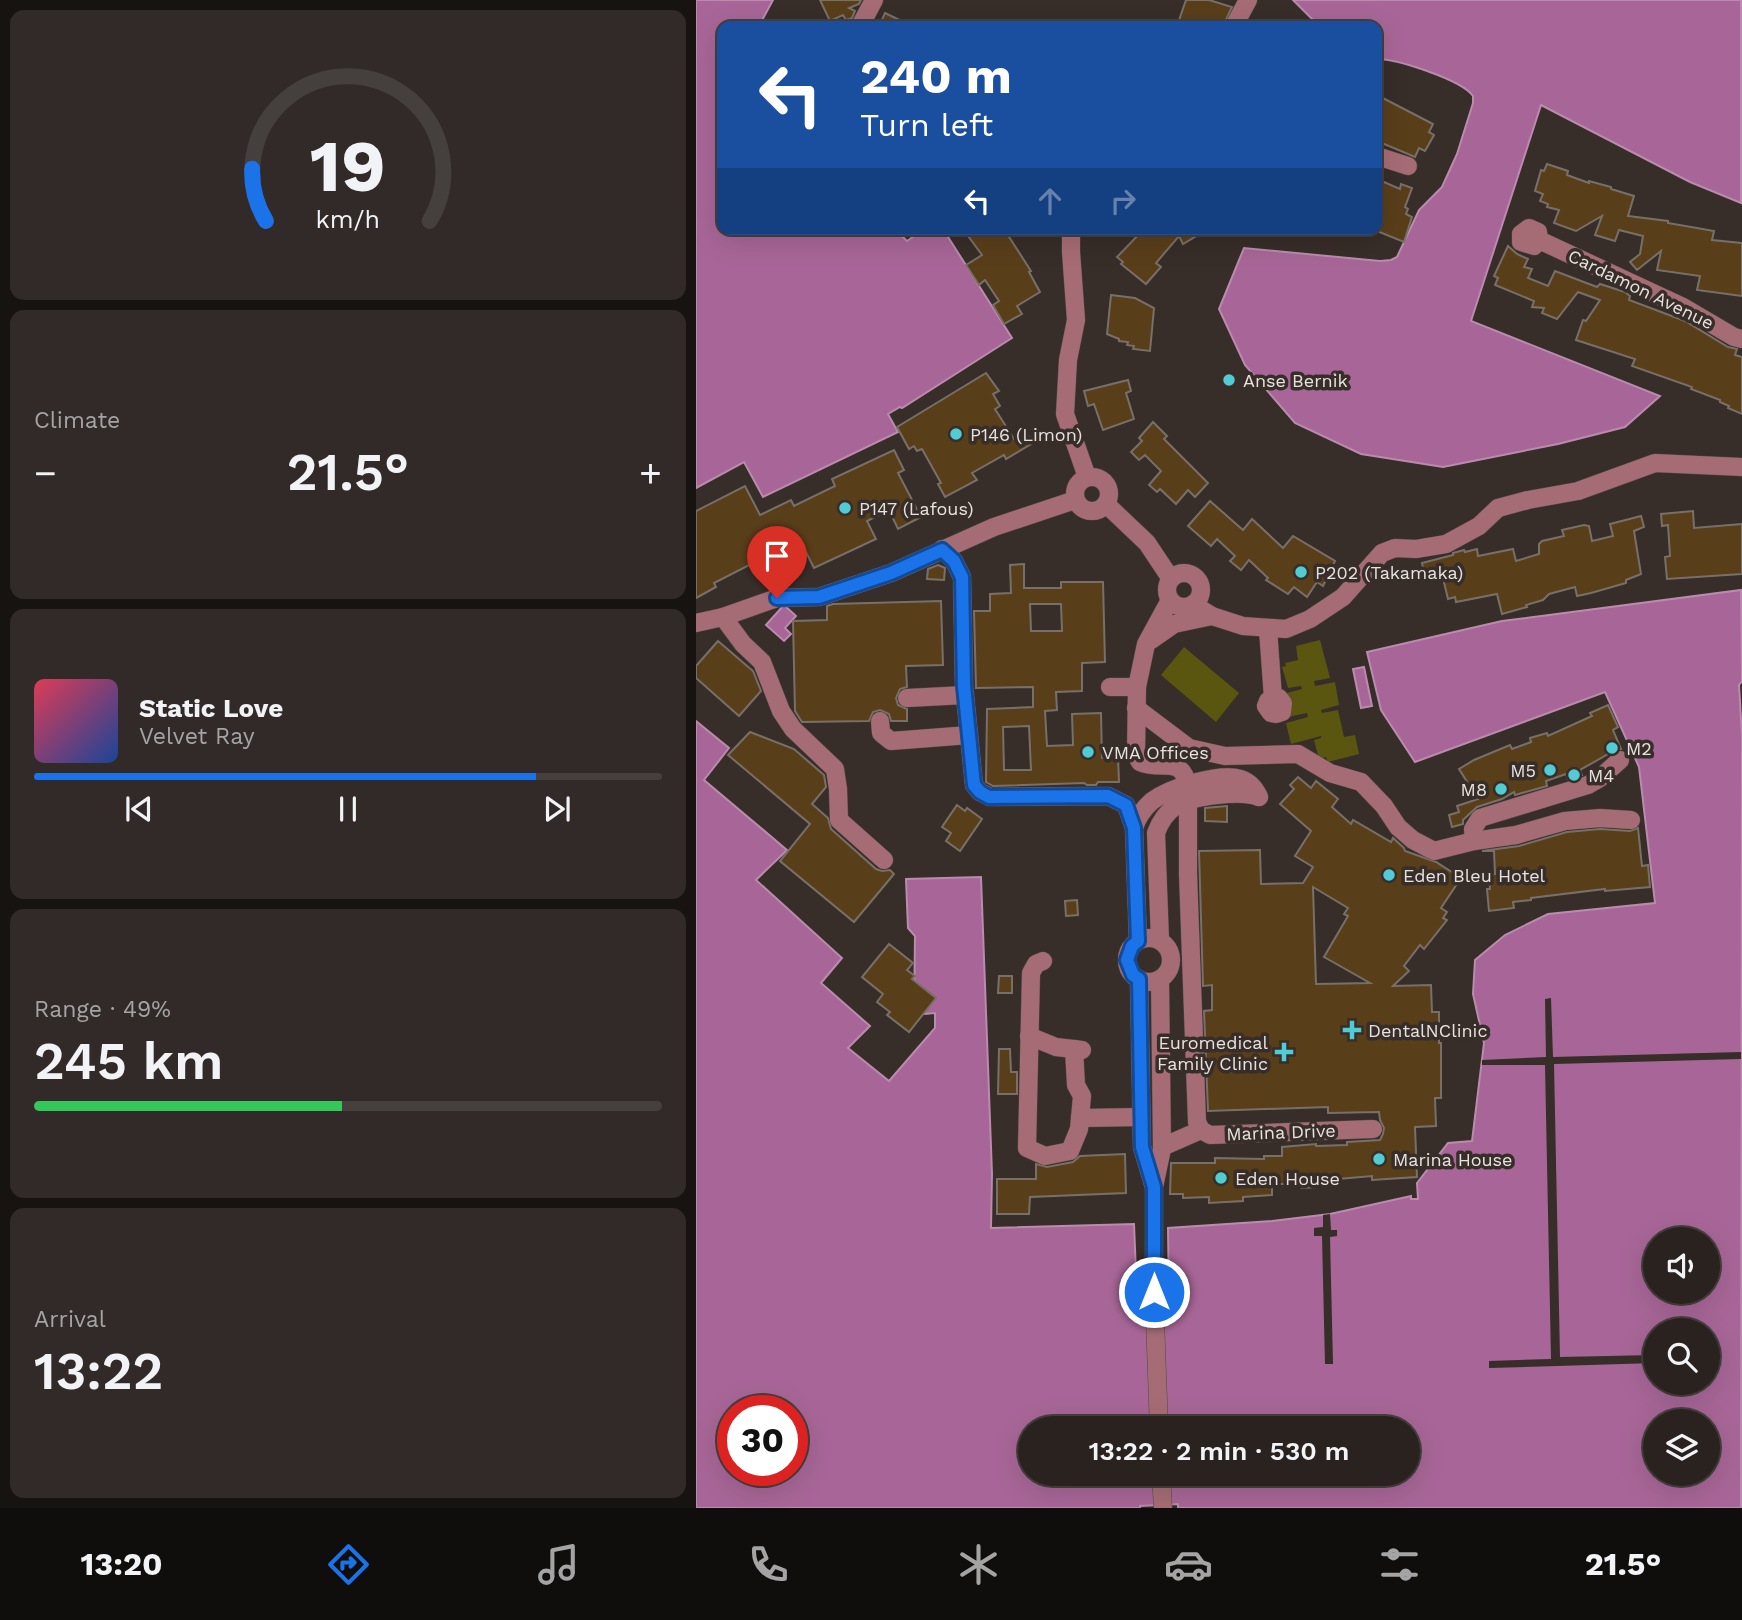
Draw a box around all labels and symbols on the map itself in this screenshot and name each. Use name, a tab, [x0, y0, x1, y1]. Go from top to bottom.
street label: Cardamon Avenue	[1565, 245, 1717, 333]
place label: Anse Bernik	[1243, 370, 1348, 391]
marker: Anse Bernik	[1221, 372, 1237, 388]
place label: P146 (Limon)	[970, 424, 1082, 445]
marker: P146 (Limon)	[948, 426, 964, 442]
place label: P147 (Lafous)	[859, 498, 973, 519]
marker: P147 (Lafous)	[837, 500, 853, 516]
pin	[747, 526, 807, 598]
place label: P202 (Takamaka)	[1315, 562, 1463, 583]
marker: P202 (Takamaka)	[1293, 564, 1309, 580]
place label: M2	[1626, 738, 1652, 759]
marker: M2	[1604, 740, 1620, 756]
place label: VMA Offices	[1102, 742, 1209, 763]
marker: VMA Offices	[1080, 744, 1096, 760]
place label: M5	[1510, 760, 1536, 781]
marker: M5	[1542, 762, 1558, 778]
place label: M4	[1588, 765, 1614, 786]
marker: M4	[1566, 767, 1582, 783]
place label: M8	[1461, 779, 1487, 800]
marker: M8	[1493, 781, 1509, 797]
place label: Eden Bleu Hotel	[1403, 865, 1546, 886]
marker: Eden Bleu Hotel	[1381, 867, 1397, 883]
marker: DentalNClinic	[1342, 1020, 1362, 1040]
place label: DentalNClinic	[1368, 1020, 1487, 1041]
place label: Euromedical Family Clinic	[1157, 1032, 1268, 1074]
marker: Euromedical Family Clinic	[1274, 1042, 1294, 1062]
street label: Marina Drive	[1226, 1120, 1336, 1144]
place label: Marina House	[1393, 1149, 1512, 1170]
marker: Marina House	[1371, 1151, 1387, 1167]
place label: Eden House	[1235, 1168, 1340, 1189]
marker: Eden House	[1213, 1170, 1229, 1186]
position arrow	[1117, 1255, 1191, 1329]
speed limit sign: 30	[717, 1395, 808, 1486]

